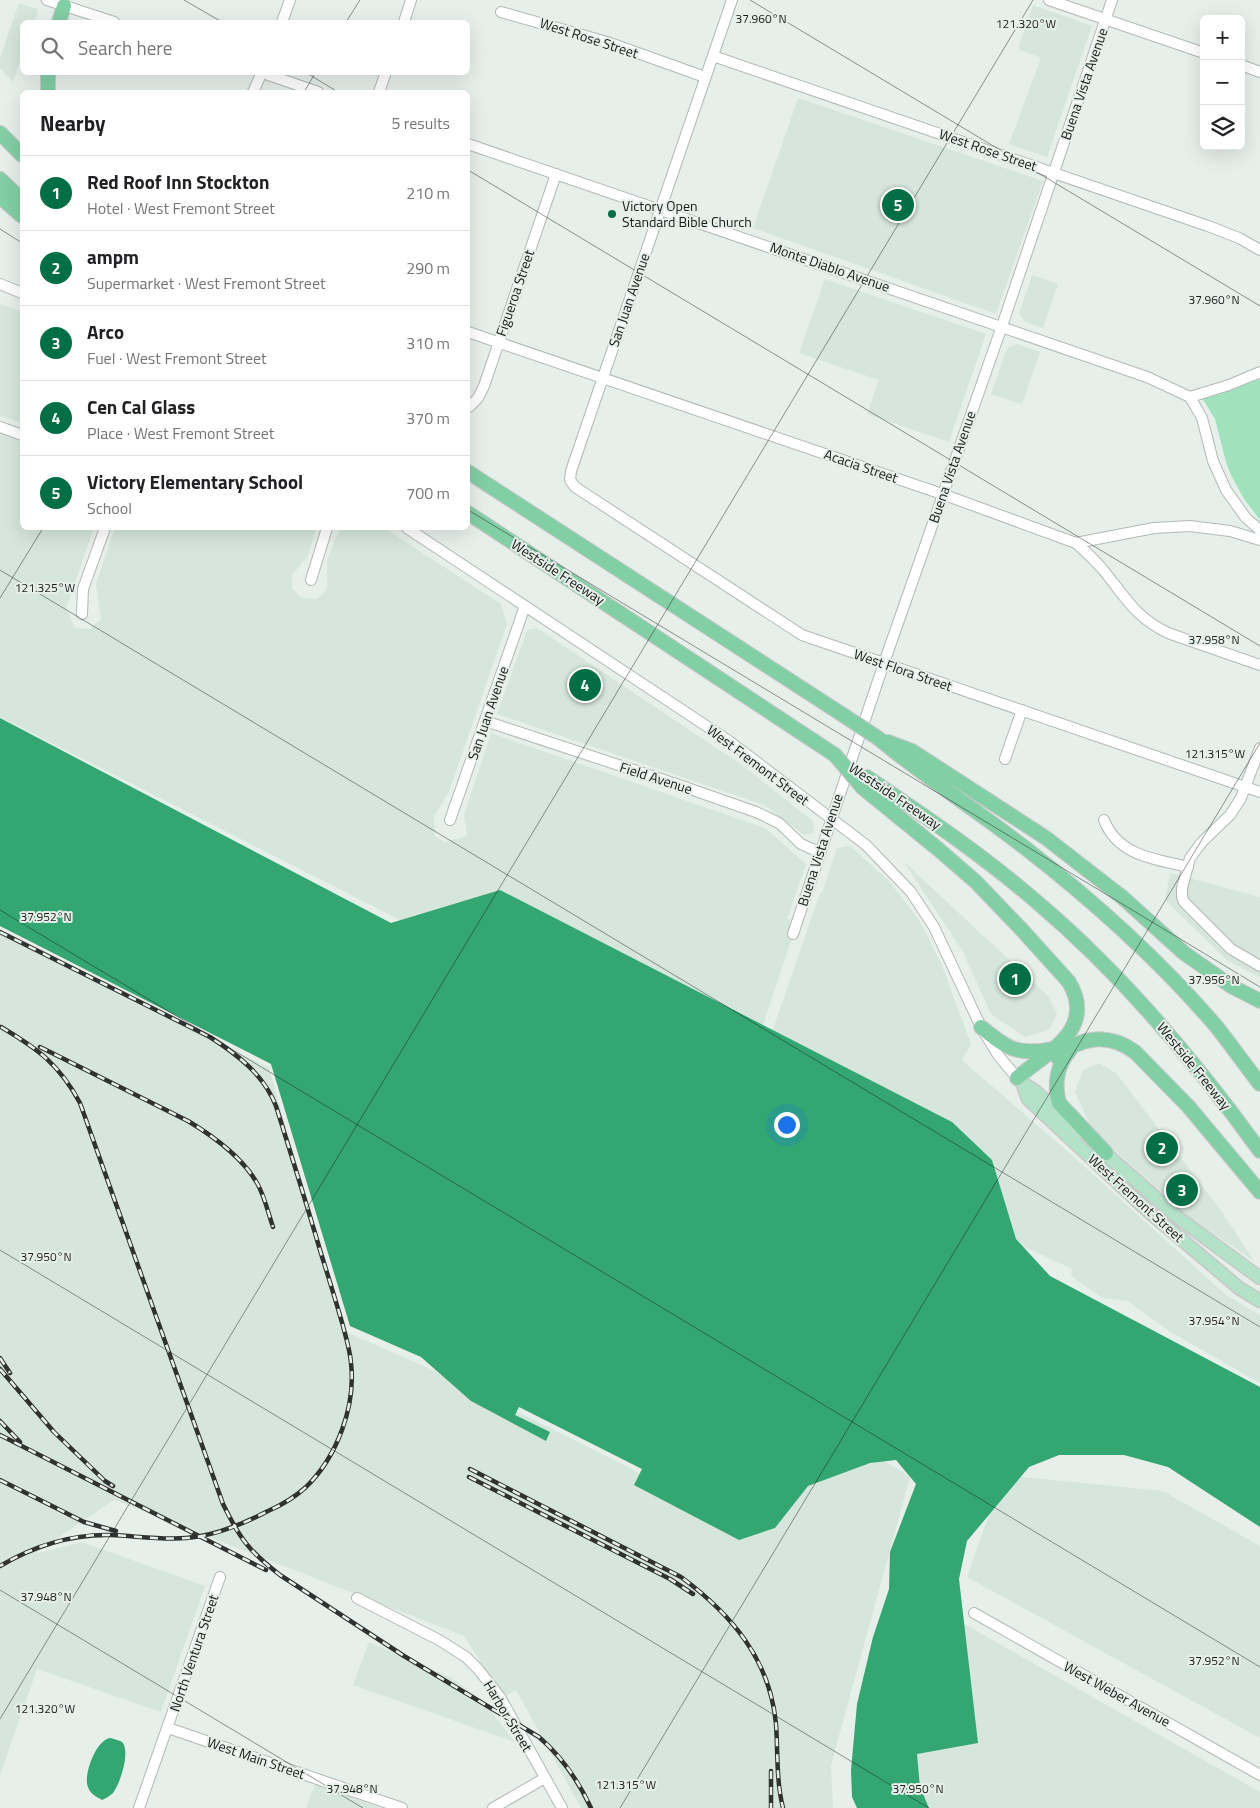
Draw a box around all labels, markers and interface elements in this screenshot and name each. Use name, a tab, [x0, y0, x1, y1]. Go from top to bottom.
text: 37.960°N	[735, 9, 787, 28]
street label: West Rose Street	[537, 12, 641, 63]
text: 121.320°W	[996, 14, 1056, 33]
map controls	[1200, 15, 1245, 150]
button: +	[1200, 15, 1245, 60]
search box	[20, 20, 470, 75]
street label: Buena Vista Avenue	[1055, 25, 1113, 143]
text: Search here	[78, 33, 172, 62]
icon: search	[38, 34, 66, 62]
button: −	[1200, 60, 1245, 105]
button: layers	[1200, 105, 1245, 150]
text: Nearby	[40, 107, 105, 139]
text: 5 results	[391, 111, 450, 135]
street label: West Rose Street	[936, 123, 1040, 176]
text: Red Roof Inn Stockton	[87, 167, 269, 196]
text: 1	[52, 181, 60, 205]
text: 210 m	[406, 181, 450, 205]
pin: 5	[882, 186, 914, 224]
place label: Victory Open Standard Bible Church	[622, 195, 752, 232]
text: Hotel · West Fremont Street	[87, 196, 275, 220]
marker: Victory Open Standard Bible Church	[606, 208, 618, 220]
street label: Monte Diablo Avenue	[767, 236, 893, 297]
text: ampm	[87, 242, 139, 271]
street label: Figueroa Street	[490, 247, 539, 339]
street label: San Juan Avenue	[603, 250, 654, 350]
text: 2	[52, 256, 60, 280]
text: 290 m	[406, 256, 450, 280]
text: Supermarket · West Fremont Street	[87, 271, 326, 295]
text: 37.960°N	[1188, 290, 1240, 309]
text: Arco	[87, 317, 124, 346]
text: 3	[52, 331, 60, 355]
text: 310 m	[406, 331, 450, 355]
text: Fuel · West Fremont Street	[87, 346, 267, 370]
text: Cen Cal Glass	[87, 392, 195, 421]
text: 4	[52, 406, 60, 430]
text: 370 m	[406, 406, 450, 430]
street label: Buena Vista Avenue	[923, 408, 981, 526]
text: Place · West Fremont Street	[87, 421, 274, 445]
street label: Acacia Street	[821, 443, 901, 488]
text: Victory Elementary School	[87, 467, 303, 496]
text: 5	[52, 481, 60, 505]
text: 700 m	[406, 481, 450, 505]
text: School	[87, 496, 132, 520]
street label: Westside Freeway	[507, 533, 609, 610]
text: 121.325°W	[15, 578, 75, 597]
text: 37.958°N	[1188, 630, 1240, 649]
street label: West Flora Street	[851, 643, 955, 696]
street label: San Juan Avenue	[462, 663, 513, 763]
pin: 4	[569, 666, 601, 704]
street label: West Fremont Street	[703, 719, 814, 810]
text: 121.315°W	[1185, 744, 1245, 763]
street label: Field Avenue	[617, 756, 695, 799]
street label: Westside Freeway	[845, 757, 946, 835]
street label: Buena Vista Avenue	[791, 791, 848, 909]
text: 37.952°N	[20, 907, 72, 926]
pin: 1	[999, 960, 1031, 998]
text: 37.956°N	[1188, 970, 1240, 989]
street label: Westside Freeway	[1152, 1017, 1237, 1114]
your location	[774, 1112, 800, 1138]
pin: 2	[1146, 1129, 1178, 1167]
street label: West Fremont Street	[1084, 1149, 1189, 1247]
pin: 3	[1166, 1171, 1198, 1209]
text: 37.950°N	[20, 1247, 72, 1266]
text: 37.954°N	[1188, 1311, 1240, 1330]
text: 37.948°N	[20, 1587, 72, 1606]
street label: North Ventura Street	[164, 1591, 223, 1714]
text: 37.952°N	[1188, 1651, 1240, 1670]
street label: West Weber Avenue	[1060, 1656, 1174, 1732]
street label: Harbor Street	[479, 1676, 538, 1756]
text: 121.320°W	[15, 1699, 75, 1718]
street label: West Main Street	[204, 1731, 308, 1784]
text: 121.315°W	[596, 1775, 656, 1794]
text: 37.948°N	[326, 1779, 378, 1798]
text: 37.950°N	[892, 1779, 944, 1798]

